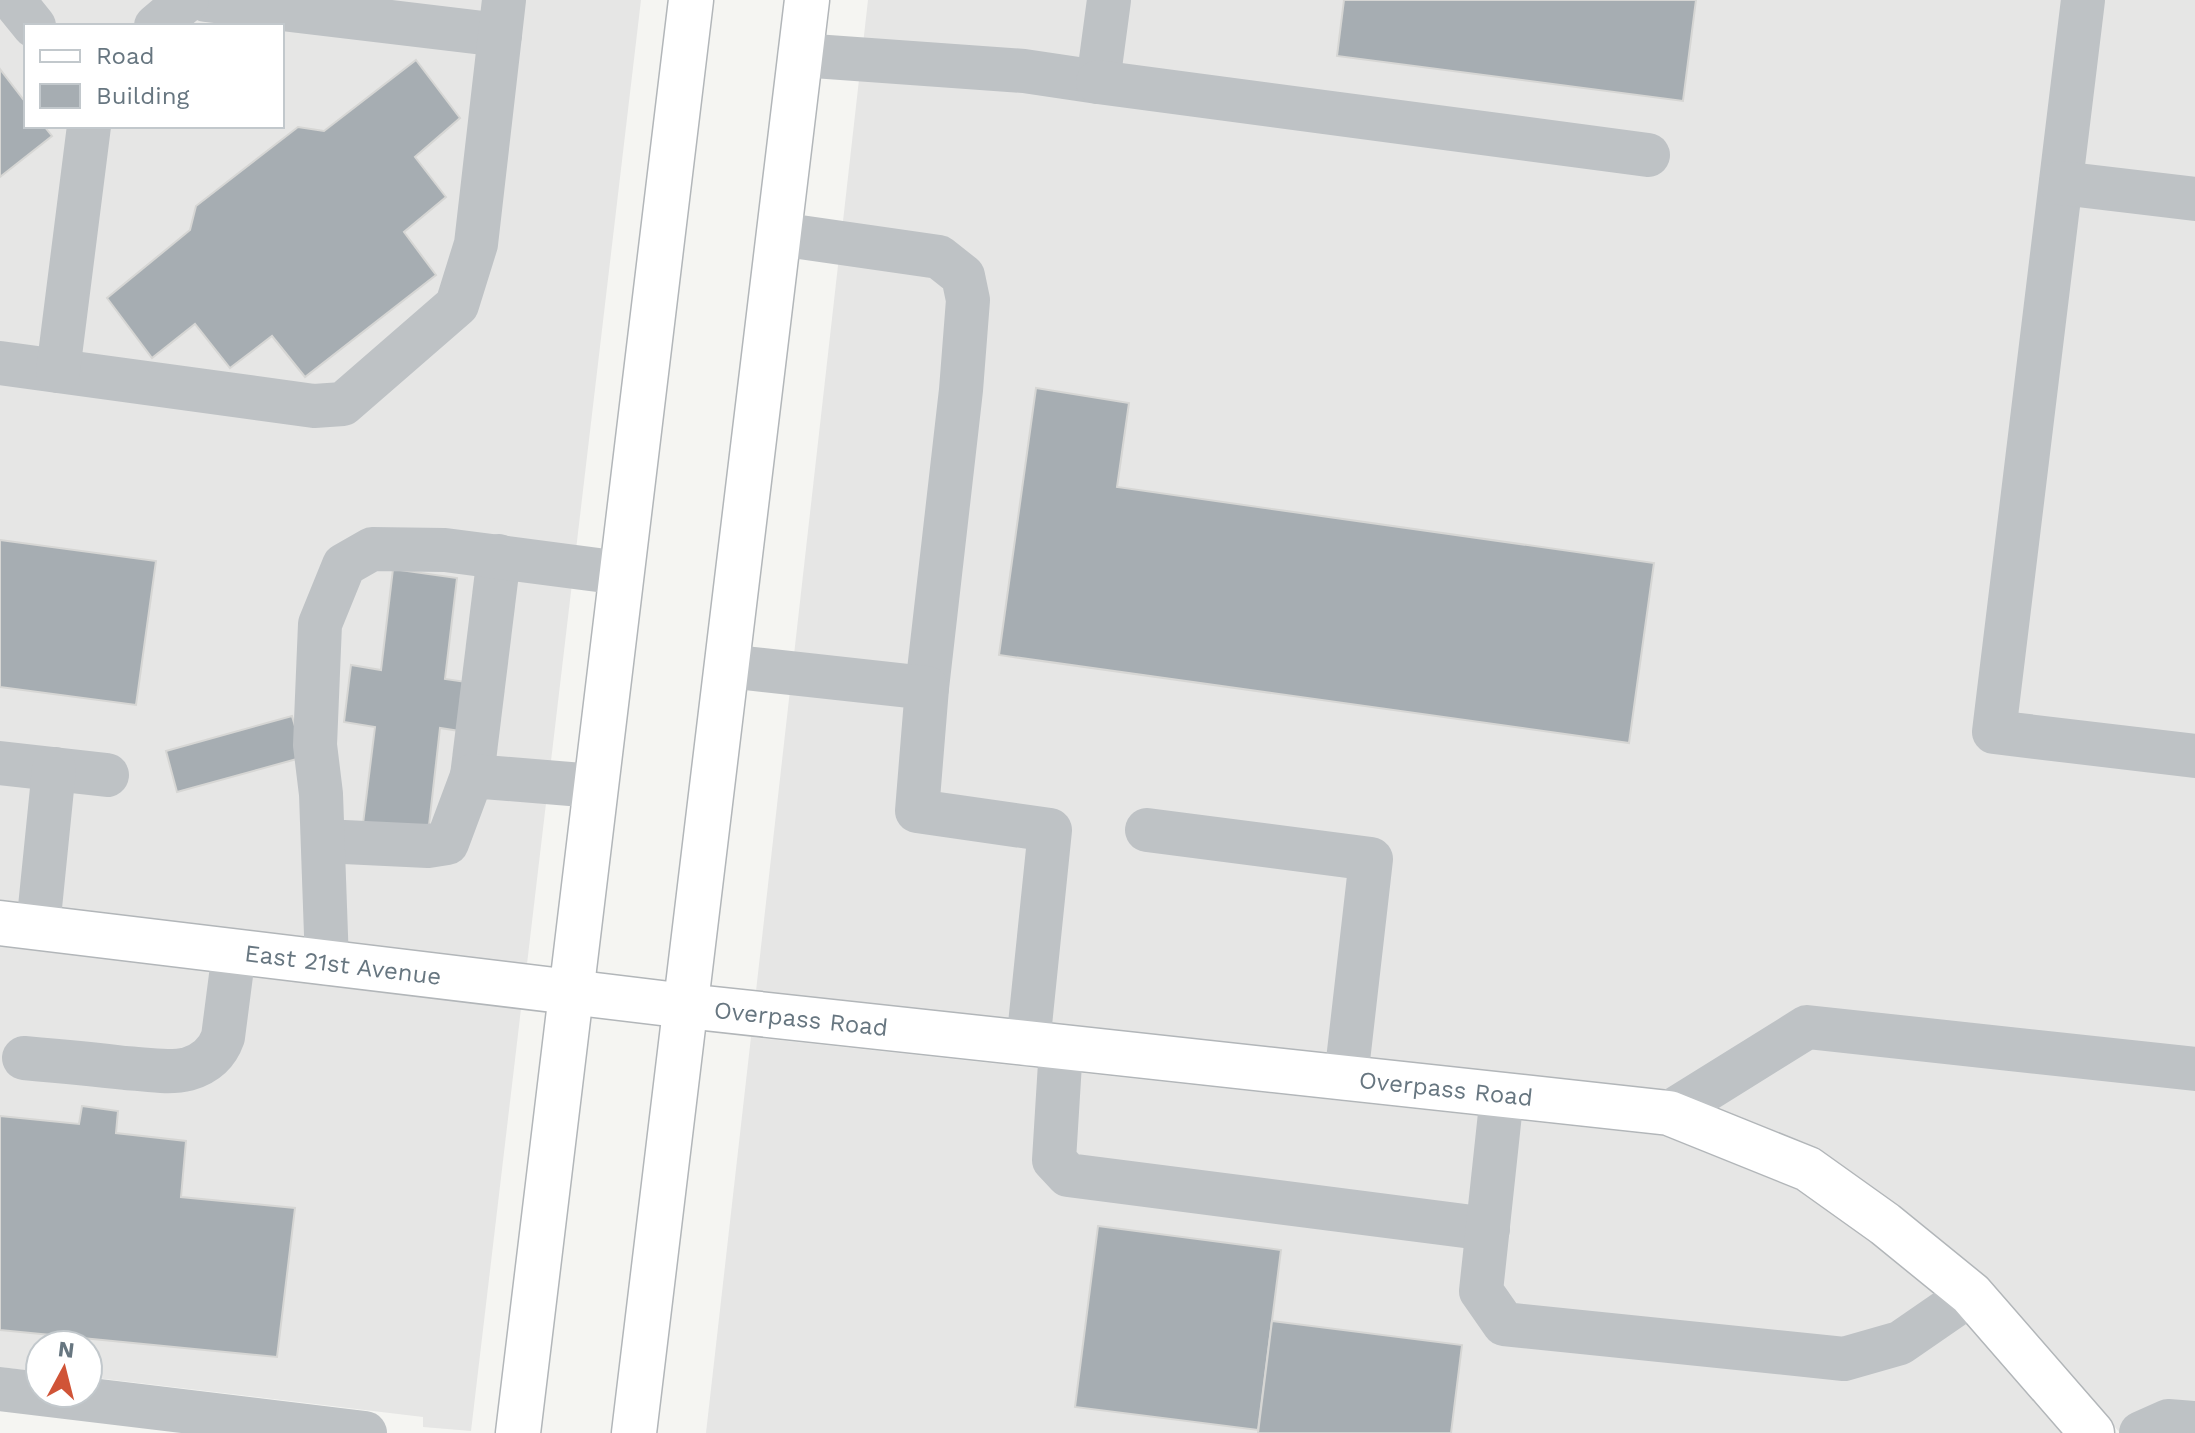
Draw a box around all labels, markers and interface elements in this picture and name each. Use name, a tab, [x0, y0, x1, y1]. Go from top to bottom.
legend	[24, 24, 284, 128]
text: Road	[96, 42, 155, 70]
text: Building	[96, 82, 189, 110]
street label: East 21st Avenue	[243, 939, 443, 991]
street label: Overpass Road	[713, 996, 889, 1042]
street label: Overpass Road	[1358, 1066, 1534, 1112]
north arrow	[24, 1329, 104, 1409]
text: N	[57, 1336, 76, 1363]

